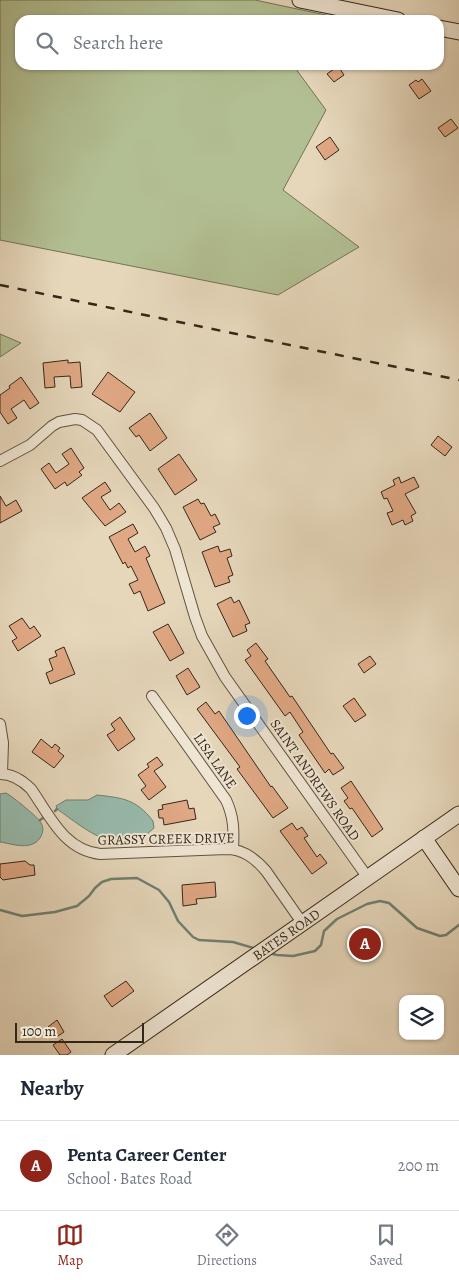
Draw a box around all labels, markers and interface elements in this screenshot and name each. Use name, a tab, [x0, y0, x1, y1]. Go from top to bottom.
search box	[15, 15, 444, 70]
icon: search	[33, 29, 61, 57]
text: Search here	[73, 30, 163, 56]
your location	[234, 703, 260, 729]
street label: SAINT ANDREWS ROAD	[266, 715, 364, 845]
street label: LISA LANE	[189, 729, 241, 793]
street label: GRASSY CREEK DRIVE	[97, 828, 235, 850]
street label: BATES ROAD	[249, 904, 324, 965]
pin: A	[349, 925, 381, 963]
map controls	[399, 995, 444, 1040]
button: layers	[399, 995, 444, 1040]
scale bar	[15, 1020, 144, 1043]
text: 100 m	[22, 1022, 56, 1041]
text: Nearby	[20, 1074, 83, 1102]
text: Penta Career Center	[67, 1142, 226, 1168]
text: A	[31, 1155, 41, 1177]
text: 200 m	[398, 1155, 439, 1177]
text: School · Bates Road	[67, 1168, 192, 1190]
tab: Map	[56, 1221, 84, 1270]
tab: Directions	[197, 1221, 257, 1270]
tab: Saved	[370, 1221, 403, 1270]

